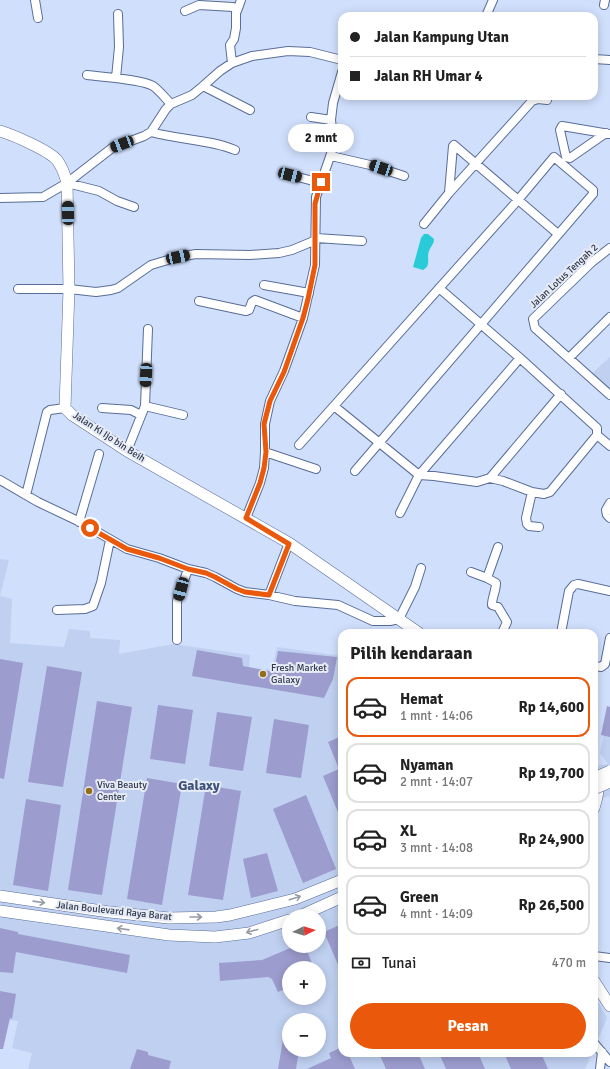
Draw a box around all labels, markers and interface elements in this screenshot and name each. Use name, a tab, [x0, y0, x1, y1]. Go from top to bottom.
text: Jalan Kampung Utan	[374, 28, 509, 46]
text: Jalan RH Umar 4	[374, 67, 483, 85]
callout: 2 mnt	[288, 124, 354, 152]
text: 2 mnt	[305, 130, 337, 146]
car	[109, 134, 135, 154]
car	[368, 158, 394, 178]
car	[277, 166, 303, 184]
route end	[312, 173, 330, 191]
car	[62, 201, 74, 225]
street label: Jalan Lotus Tengah 2	[528, 241, 600, 311]
car	[165, 249, 191, 265]
car	[139, 363, 153, 387]
street label: Jalan Ki Ijo bin Beih	[71, 409, 147, 465]
route start	[81, 519, 99, 537]
car	[172, 576, 190, 602]
text: Pilih kendaraan	[350, 642, 473, 664]
place label: Fresh Market Galaxy	[271, 662, 327, 686]
marker: Fresh Market Galaxy	[258, 669, 268, 679]
icon: car	[352, 689, 388, 725]
text: Hemat	[400, 690, 443, 708]
text: Rp 14,600	[518, 698, 584, 716]
text: 1 mnt · 14:06	[400, 708, 473, 724]
icon: car	[352, 755, 388, 791]
text: Nyaman	[400, 756, 453, 774]
text: Rp 19,700	[518, 764, 584, 782]
text: 2 mnt · 14:07	[400, 774, 473, 790]
district label: Galaxy	[178, 777, 220, 794]
place label: Viva Beauty Center	[97, 779, 147, 803]
marker: Viva Beauty Center	[84, 786, 94, 796]
icon: car	[352, 821, 388, 857]
text: XL	[400, 822, 417, 840]
text: Rp 24,900	[518, 830, 584, 848]
text: 3 mnt · 14:08	[400, 840, 473, 856]
icon: car	[352, 887, 388, 923]
text: Green	[400, 888, 439, 906]
one-way arrow	[288, 894, 301, 901]
text: Rp 26,500	[518, 896, 584, 914]
one-way arrow	[32, 898, 45, 906]
street label: Jalan Boulevard Raya Barat	[56, 899, 173, 923]
text: 4 mnt · 14:09	[400, 906, 473, 922]
north arrow	[282, 909, 326, 953]
map controls	[282, 909, 326, 1057]
one-way arrow	[189, 914, 202, 921]
one-way arrow	[117, 925, 130, 933]
one-way arrow	[246, 928, 259, 936]
icon: cash	[350, 952, 372, 974]
text: Tunai	[382, 954, 416, 972]
text: 470 m	[552, 955, 586, 971]
button: +	[282, 961, 326, 1005]
button: Pesan	[350, 1003, 586, 1049]
button: −	[282, 1013, 326, 1057]

